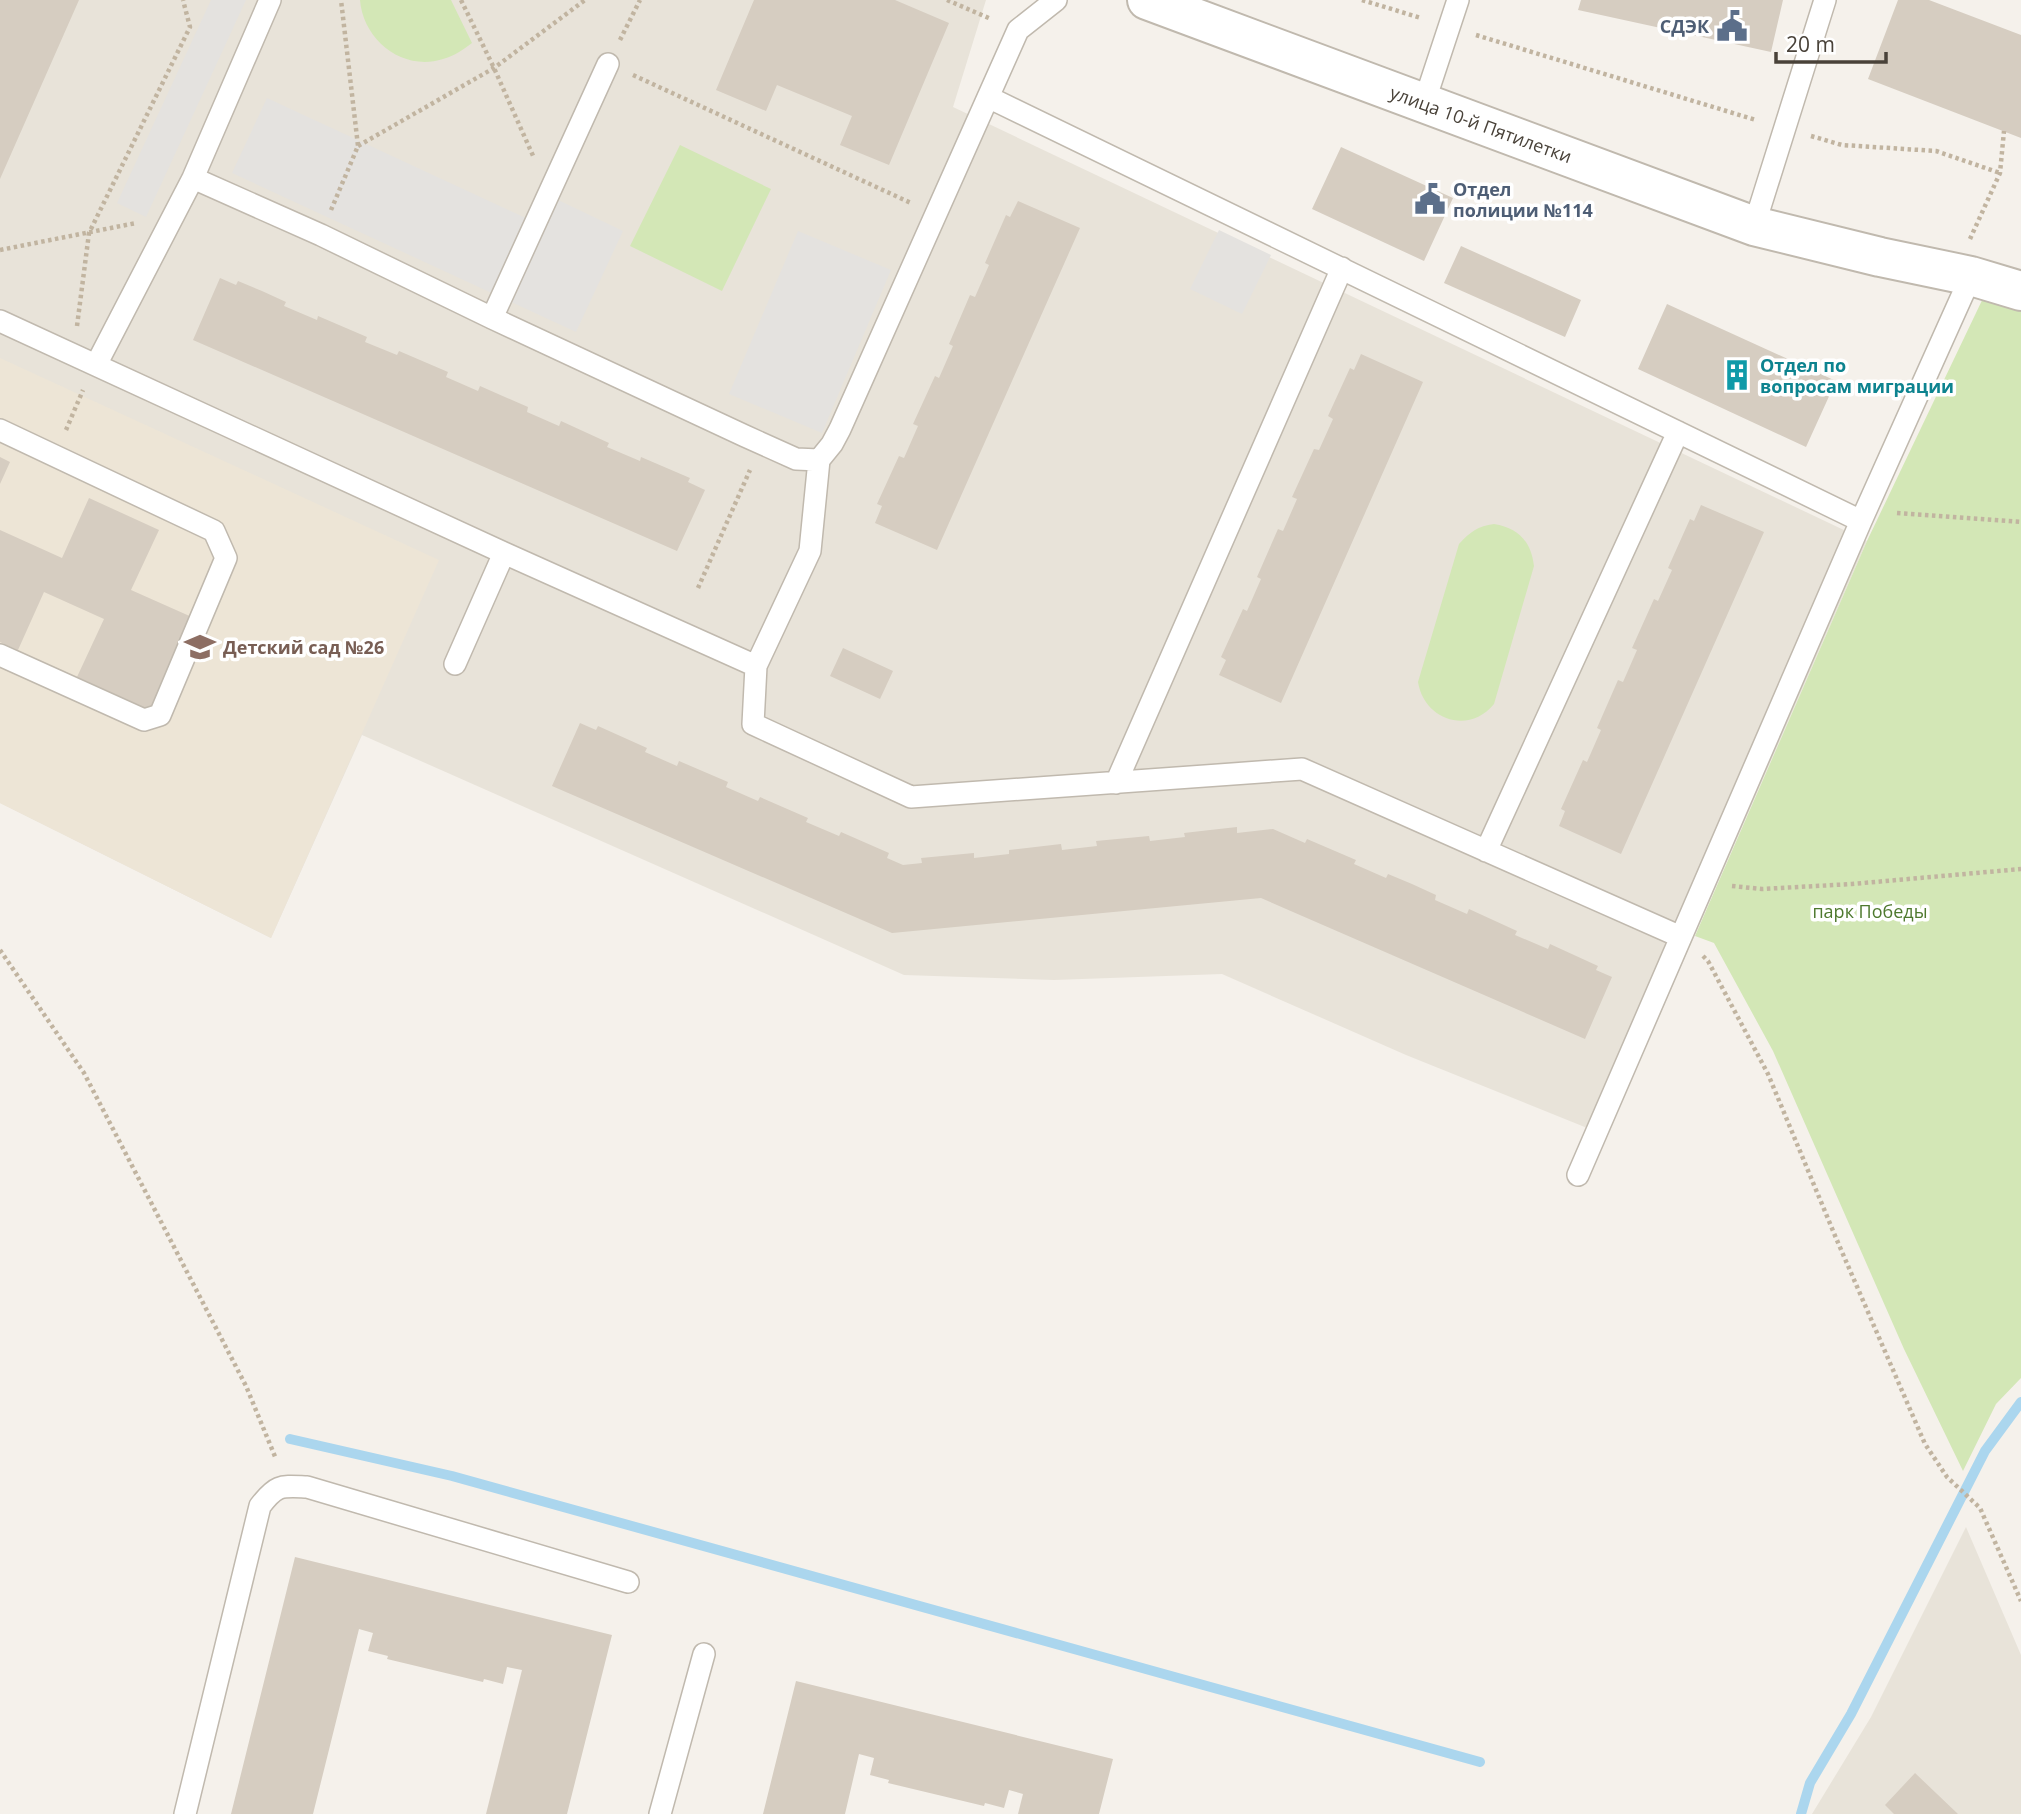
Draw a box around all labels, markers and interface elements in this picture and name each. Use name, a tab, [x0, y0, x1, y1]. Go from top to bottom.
public building icon: СДЭК	[1715, 9, 1749, 43]
place label: СДЭК	[1660, 14, 1710, 38]
scale bar	[1776, 21, 1886, 65]
text: 20 m	[1786, 30, 1835, 58]
street label: улица 10-й Пятилетки	[1387, 80, 1575, 168]
place label: Отдел полиции №114	[1453, 177, 1593, 222]
public building icon: Отдел полиции №114	[1413, 182, 1447, 216]
place label: Отдел по вопросам миграции	[1760, 353, 1954, 398]
building icon: Отдел по вопросам миграции	[1720, 358, 1754, 392]
school or university icon: Детский сад №26	[183, 630, 217, 664]
place label: Детский сад №26	[223, 635, 384, 659]
park label: парк Победы	[1812, 899, 1928, 923]

